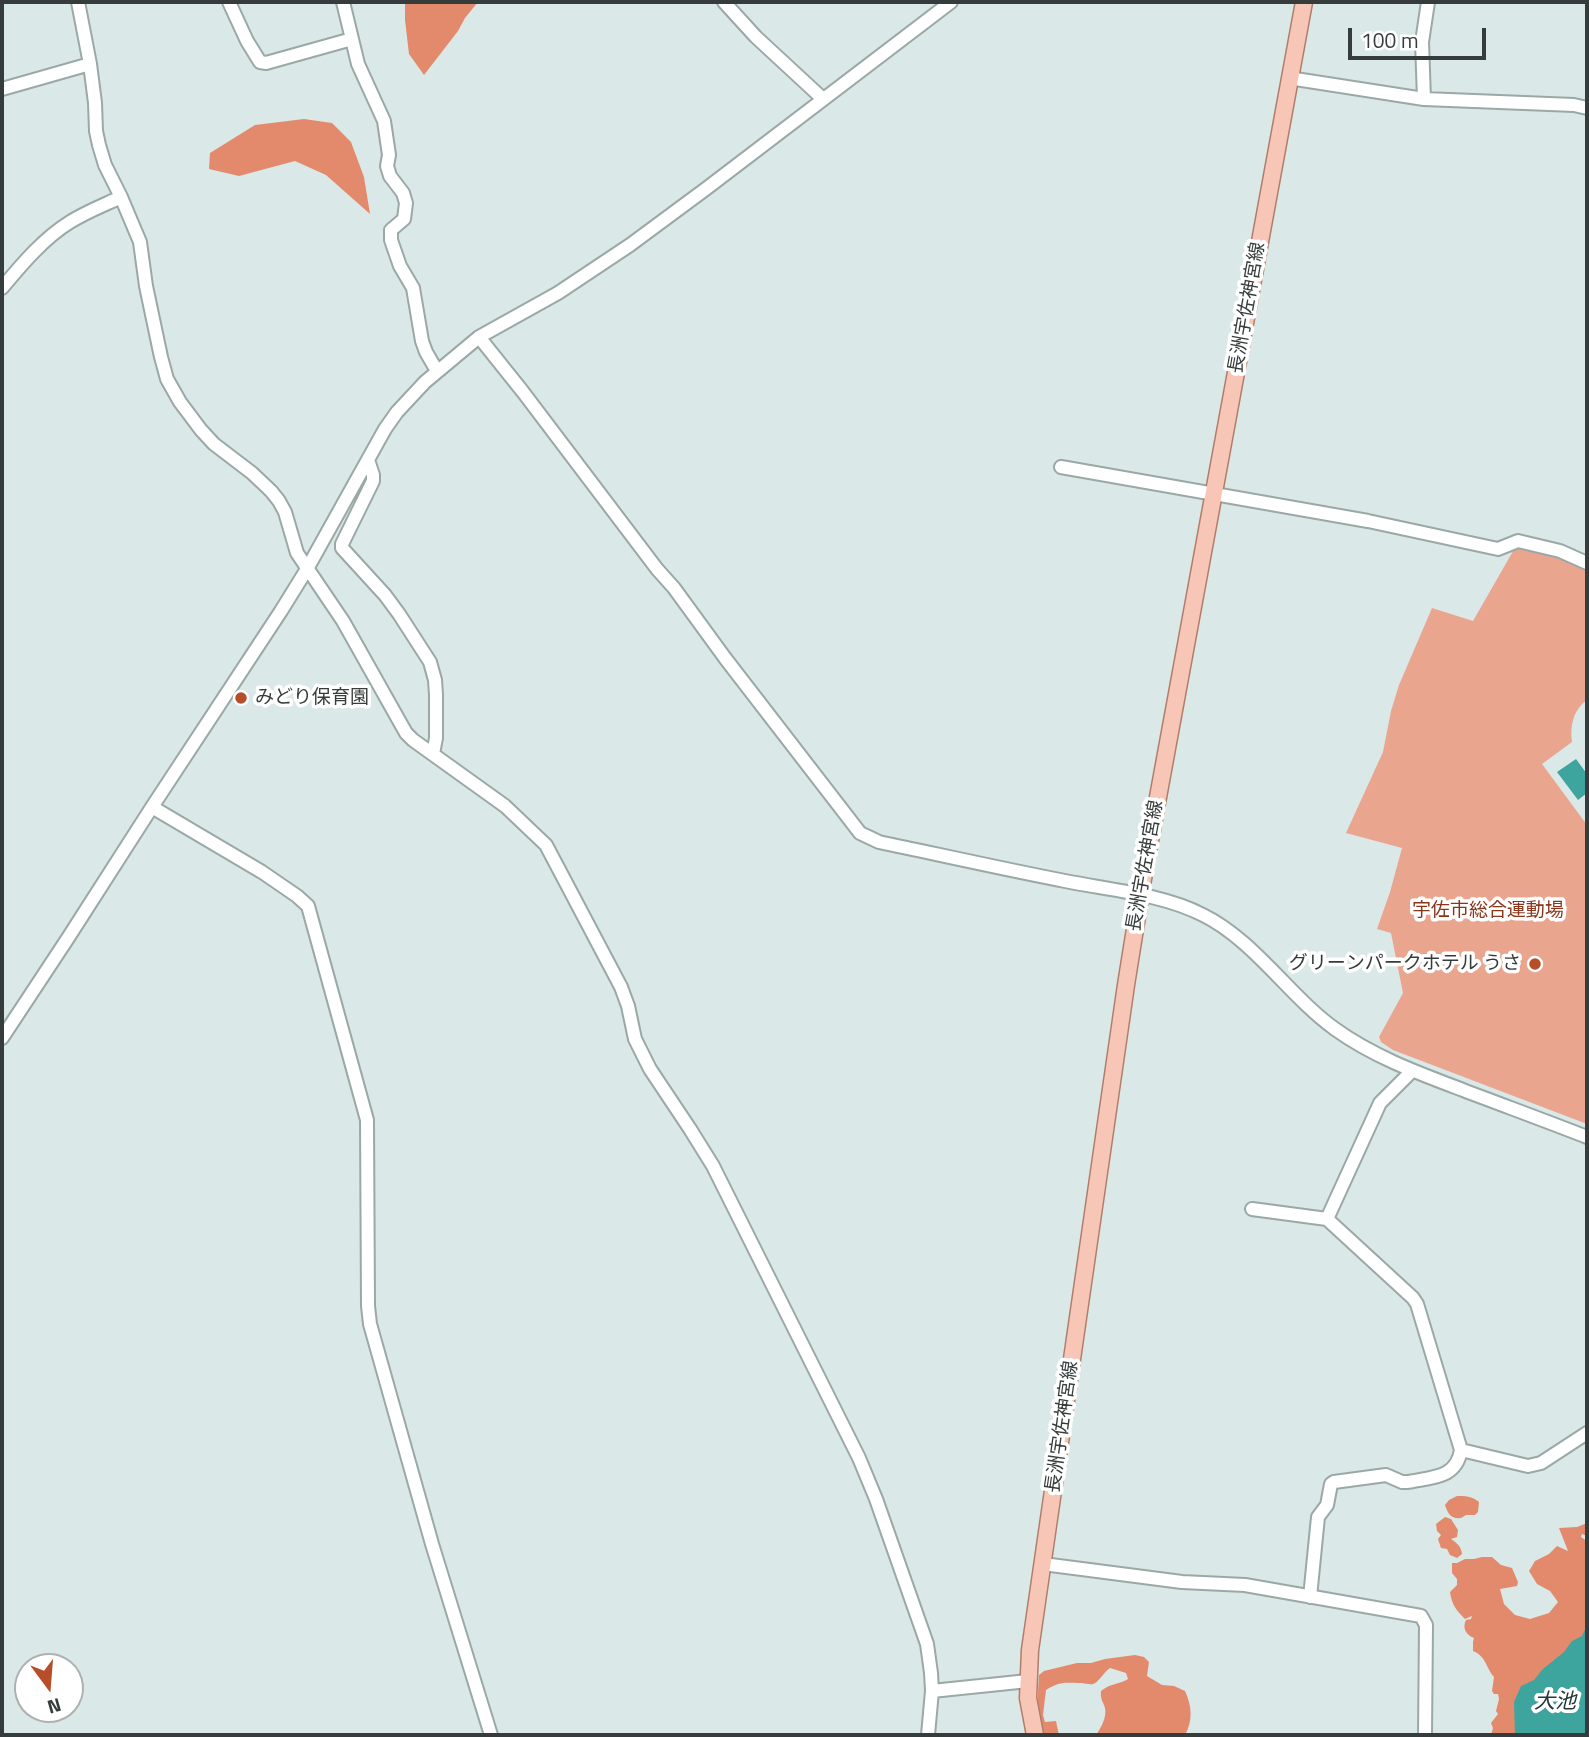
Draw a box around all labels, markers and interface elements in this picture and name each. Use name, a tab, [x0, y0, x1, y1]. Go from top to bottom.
scale bar	[1351, 14, 1489, 58]
text: 100 m	[1361, 24, 1418, 56]
street label: 長洲宇佐神宮線	[1225, 241, 1271, 375]
place label: みどり保育園	[255, 687, 369, 709]
marker: みどり保育園	[233, 690, 249, 706]
street label: 長洲宇佐神宮線	[1123, 799, 1169, 933]
park label: 宇佐市総合運動場	[1412, 900, 1564, 922]
place label: グリーンパークホテル うさ	[1289, 953, 1521, 975]
marker: グリーンパークホテル うさ	[1527, 956, 1543, 972]
street label: 長洲宇佐神宮線	[1042, 1360, 1084, 1494]
north arrow	[14, 1653, 84, 1723]
water label: 大池	[1534, 1690, 1576, 1716]
text: N	[44, 1691, 65, 1722]

